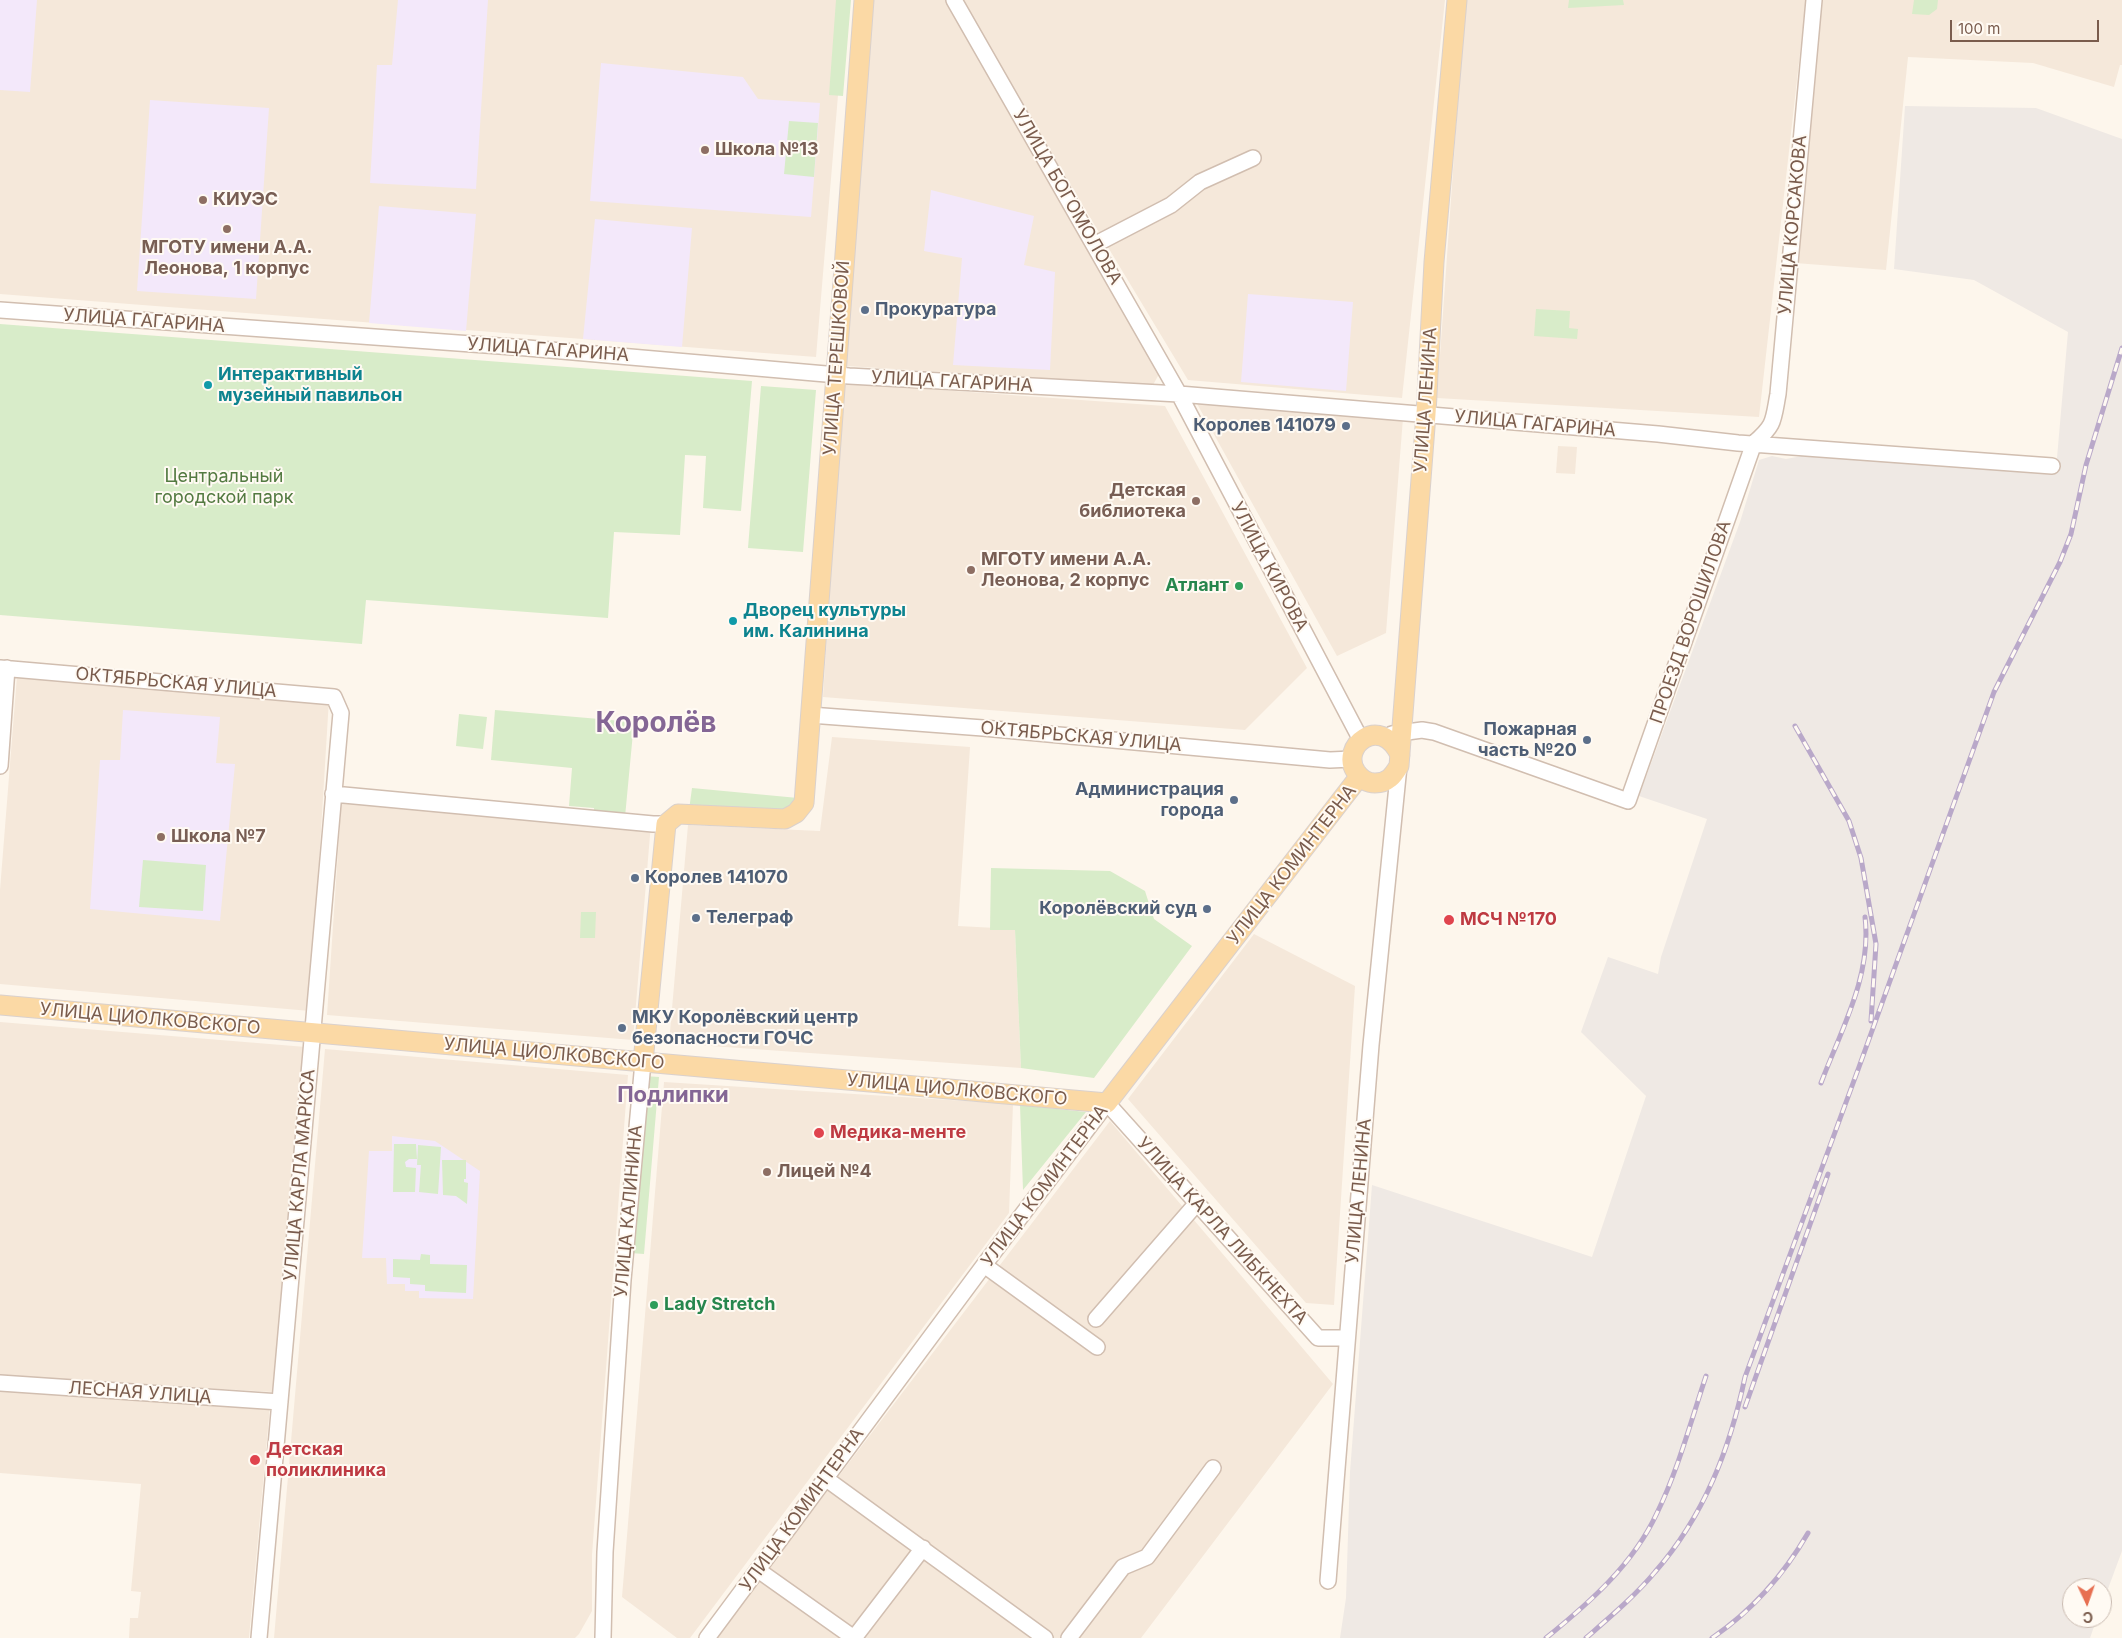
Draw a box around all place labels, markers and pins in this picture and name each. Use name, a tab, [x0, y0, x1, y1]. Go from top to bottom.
place label: Школа №13	[715, 139, 819, 161]
marker: Школа №13	[699, 144, 711, 156]
place label: КИУЭС	[213, 189, 278, 211]
marker: КИУЭС	[197, 194, 209, 206]
marker: МГОТУ имени А.А. Леонова, 1 корпус	[221, 223, 233, 235]
place label: МГОТУ имени А.А. Леонова, 1 корпус	[142, 237, 312, 280]
place label: Прокуратура	[875, 299, 997, 321]
marker: Прокуратура	[859, 304, 871, 316]
place label: Интерактивный музейный павильон	[218, 364, 402, 406]
marker: Интерактивный музейный павильон	[202, 379, 214, 391]
place label: Королев 141079	[1193, 415, 1336, 437]
marker: Королев 141079	[1340, 420, 1352, 432]
place label: Детская библиотека	[1079, 480, 1186, 522]
marker: Детская библиотека	[1190, 495, 1202, 507]
place label: МГОТУ имени А.А. Леонова, 2 корпус	[981, 549, 1152, 592]
marker: МГОТУ имени А.А. Леонова, 2 корпус	[965, 564, 977, 576]
place label: Атлант	[1165, 575, 1229, 597]
marker: Атлант	[1233, 580, 1245, 592]
place label: Дворец культуры им. Калинина	[743, 600, 906, 642]
marker: Дворец культуры им. Калинина	[727, 615, 739, 627]
place label: Пожарная часть №20	[1478, 719, 1577, 762]
marker: Пожарная часть №20	[1581, 734, 1593, 746]
place label: Администрация города	[1075, 779, 1224, 822]
marker: Администрация города	[1228, 794, 1240, 806]
place label: Школа №7	[171, 826, 266, 848]
marker: Школа №7	[155, 831, 167, 843]
place label: Королев 141070	[645, 867, 788, 889]
marker: Королев 141070	[629, 872, 641, 884]
place label: Королёвский суд	[1039, 898, 1197, 920]
marker: Королёвский суд	[1201, 903, 1213, 915]
place label: Телеграф	[706, 907, 793, 929]
place label: МСЧ №170	[1460, 909, 1557, 931]
marker: Телеграф	[690, 912, 702, 924]
marker: МСЧ №170	[1442, 913, 1456, 927]
place label: МКУ Королёвский центр безопасности ГОЧС	[632, 1007, 858, 1050]
marker: МКУ Королёвский центр безопасности ГОЧС	[616, 1022, 628, 1034]
place label: Медика-менте	[830, 1122, 966, 1144]
marker: Медика-менте	[812, 1126, 826, 1140]
place label: Лицей №4	[777, 1161, 872, 1183]
marker: Лицей №4	[761, 1166, 773, 1178]
place label: Lady Stretch	[664, 1294, 775, 1316]
marker: Lady Stretch	[648, 1299, 660, 1311]
place label: Детская поликлиника	[266, 1439, 386, 1482]
marker: Детская поликлиника	[248, 1453, 262, 1467]

